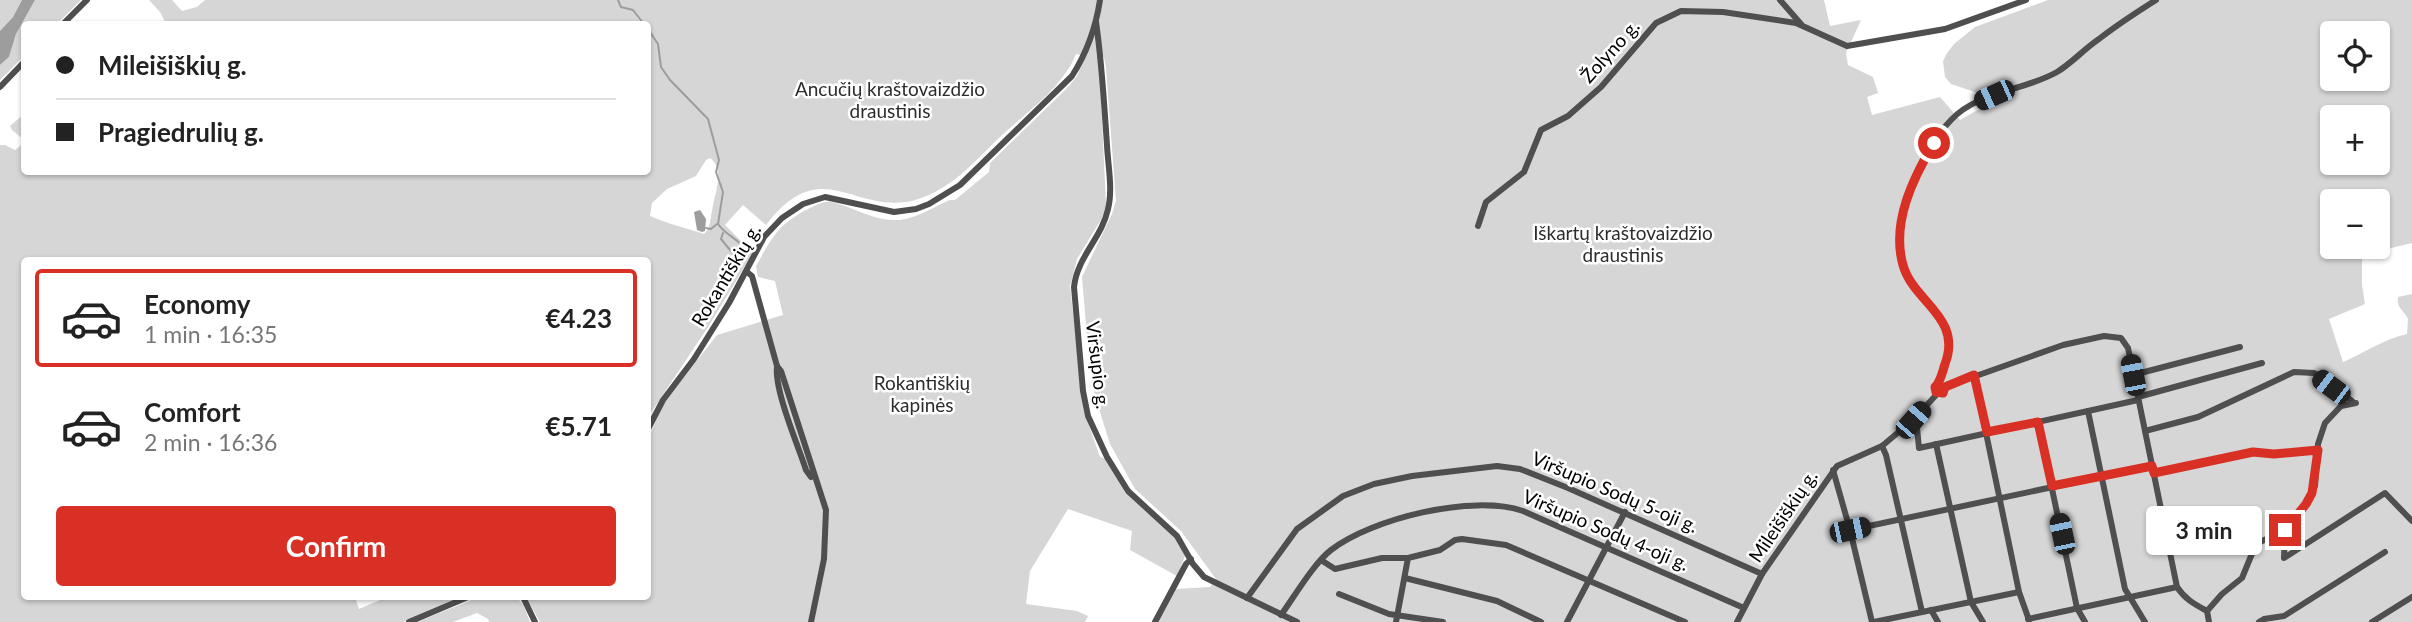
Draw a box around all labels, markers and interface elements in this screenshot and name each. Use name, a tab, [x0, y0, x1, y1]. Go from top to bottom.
street label: Žolyno g.	[1575, 14, 1644, 87]
map controls	[2320, 21, 2390, 259]
button: locate	[2320, 21, 2390, 91]
text: Mileišiškių g.	[98, 49, 247, 81]
park label: Ancučių kraštovaizdžio draustinis	[795, 77, 985, 122]
car	[1971, 77, 2018, 113]
button: +	[2320, 105, 2390, 175]
text: Pragiedrulių g.	[98, 116, 264, 148]
route start	[1918, 127, 1950, 159]
button: −	[2320, 189, 2390, 259]
street label: Rokantiškių g.	[686, 219, 765, 330]
park label: Iškartų kraštovaizdžio draustinis	[1533, 221, 1713, 266]
icon: car	[60, 287, 123, 350]
text: Economy	[144, 288, 250, 320]
text: €4.23	[546, 302, 612, 334]
text: 1 min · 16:35	[144, 320, 277, 348]
street label: Viršupio g.	[1082, 320, 1115, 410]
car	[2119, 352, 2148, 398]
car	[2308, 366, 2355, 408]
park label: Rokantiškių kapinės	[874, 371, 971, 416]
icon: car	[60, 395, 123, 458]
text: Comfort	[144, 396, 241, 428]
car	[1892, 397, 1935, 443]
text: €5.71	[546, 410, 612, 442]
text: 2 min · 16:36	[144, 428, 277, 456]
street label: Viršupio Sodų 5-oji g.	[1529, 446, 1702, 537]
street label: Mileišiškių g.	[1743, 465, 1822, 566]
street label: Viršupio Sodų 4-oji g.	[1520, 484, 1693, 575]
callout: 3 min	[2145, 505, 2260, 554]
button: Confirm	[56, 506, 616, 586]
car	[2048, 511, 2077, 557]
route end	[2269, 514, 2301, 546]
car	[1828, 515, 1873, 545]
text: 3 min	[2175, 516, 2233, 544]

